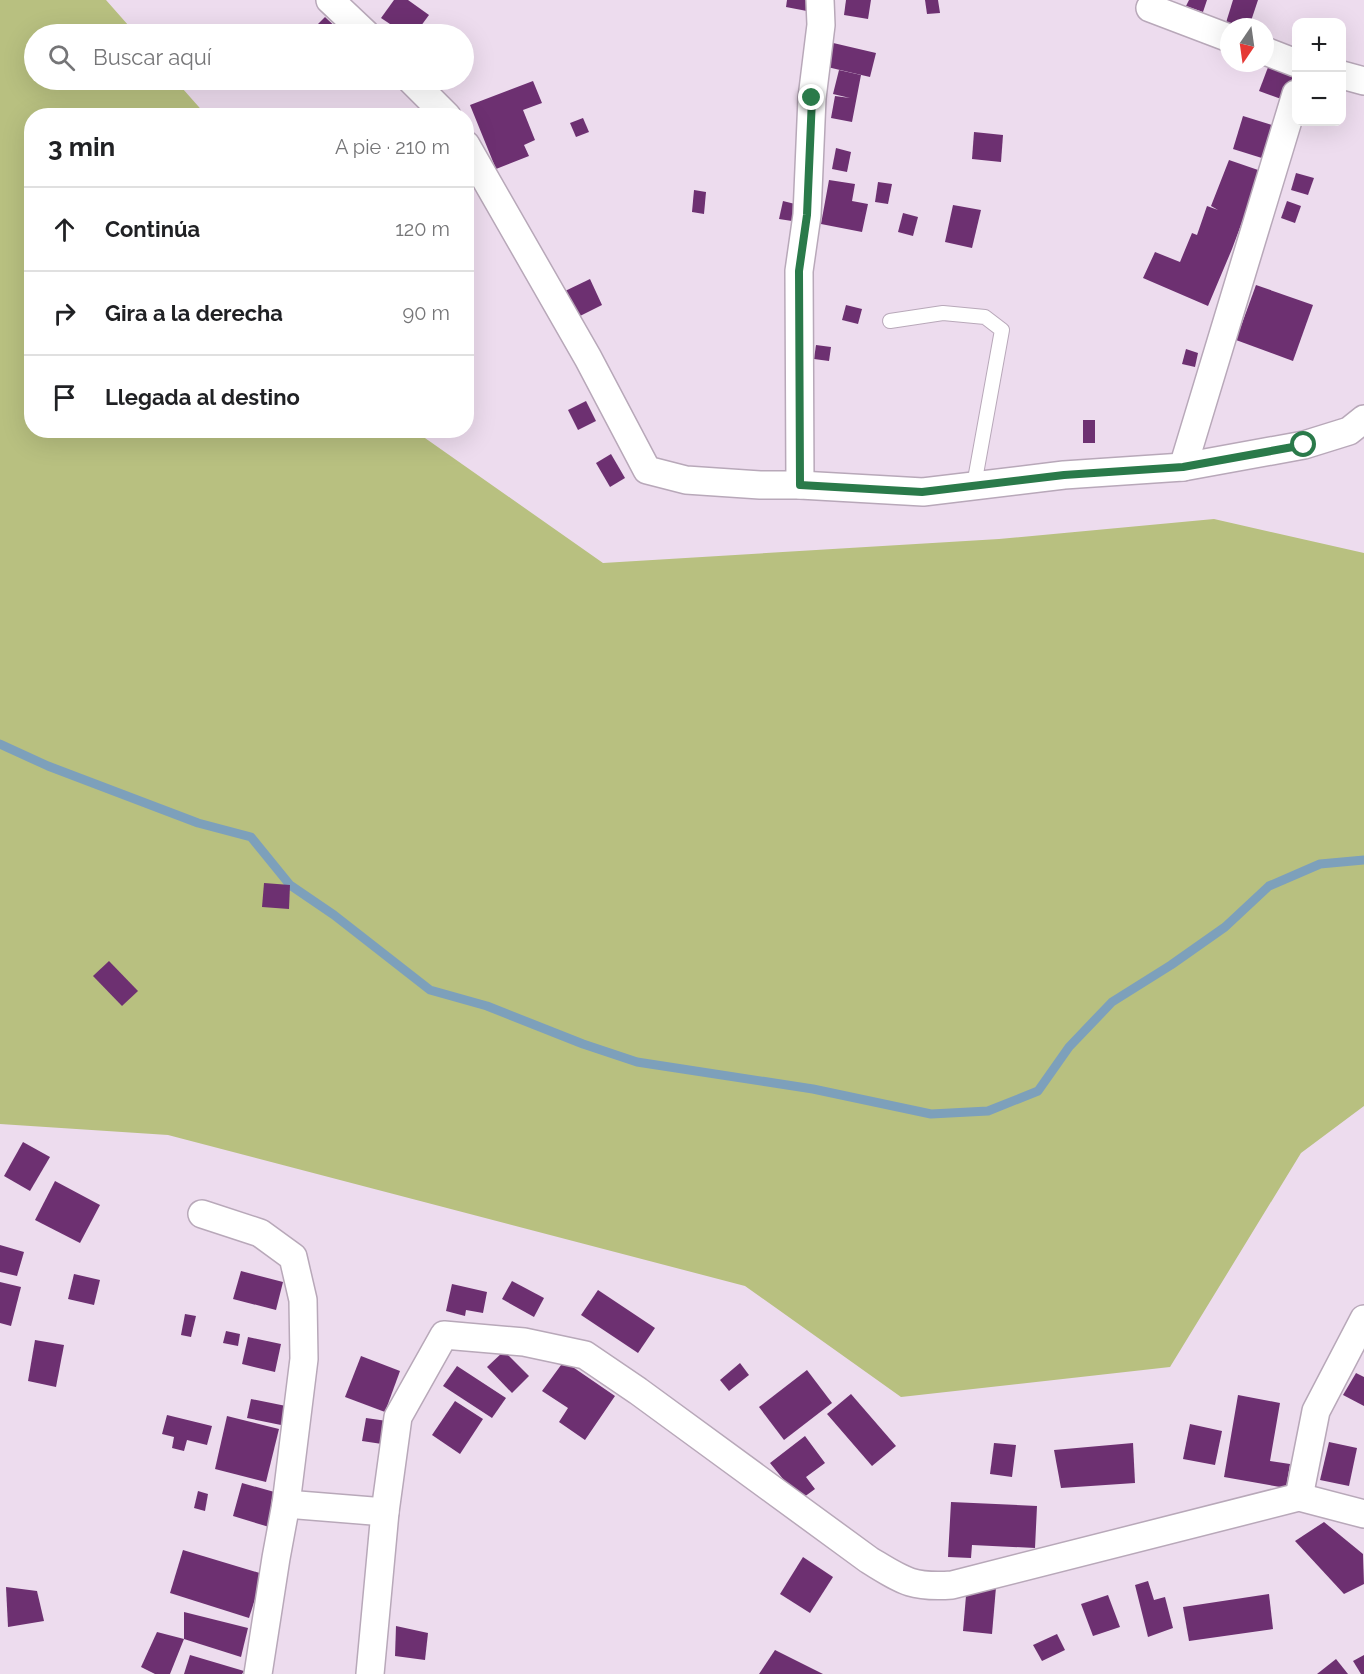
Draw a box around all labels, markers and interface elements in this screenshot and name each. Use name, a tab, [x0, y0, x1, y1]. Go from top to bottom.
north arrow	[1220, 18, 1274, 72]
map controls	[1292, 18, 1346, 126]
button: +	[1292, 18, 1346, 72]
search box	[24, 24, 474, 90]
icon: search	[45, 41, 78, 74]
text: Buscar aquí	[93, 44, 212, 70]
button: −	[1292, 72, 1346, 126]
route end	[798, 84, 824, 110]
text: 3 min	[48, 132, 115, 162]
text: A pie · 210 m	[335, 135, 450, 159]
icon: ahead	[48, 213, 81, 246]
text: Continúa	[105, 216, 200, 242]
text: 120 m	[395, 217, 450, 241]
icon: right	[48, 297, 81, 330]
text: Gira a la derecha	[105, 300, 283, 326]
text: 90 m	[403, 301, 450, 325]
icon: arrive	[48, 381, 81, 414]
text: Llegada al destino	[105, 384, 300, 410]
route start	[1290, 431, 1316, 457]

